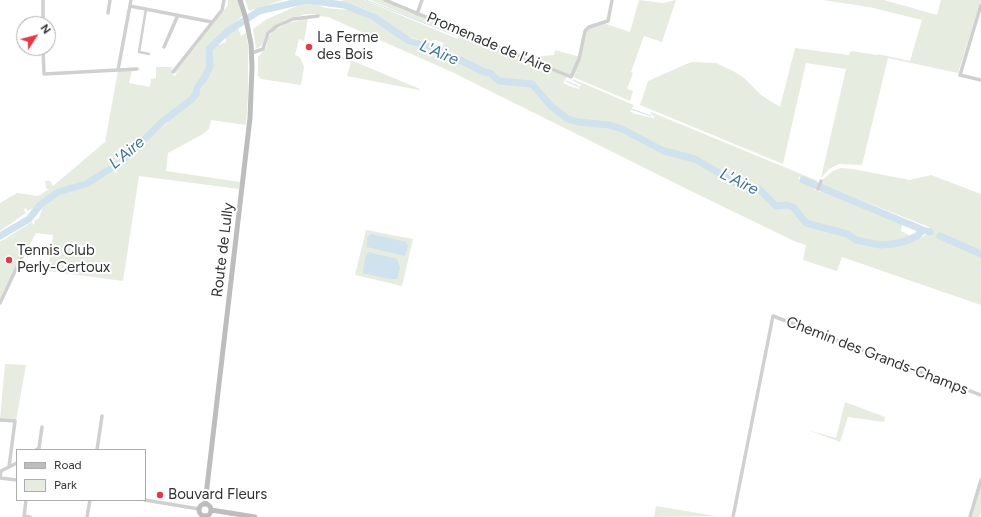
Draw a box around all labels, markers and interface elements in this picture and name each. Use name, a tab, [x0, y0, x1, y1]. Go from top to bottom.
street label: Promenade de l'Aire	[424, 9, 554, 77]
north arrow	[16, 16, 56, 56]
text: N	[38, 22, 53, 36]
place label: La Ferme des Bois	[317, 29, 378, 64]
water label: L'Aire	[417, 36, 461, 70]
marker: La Ferme des Bois	[304, 42, 314, 52]
water label: L'Aire	[105, 133, 149, 173]
water label: L'Aire	[717, 165, 761, 199]
street label: Route de Lully	[208, 202, 238, 298]
place label: Tennis Club Perly-Certoux	[17, 242, 110, 277]
marker: Tennis Club Perly-Certoux	[4, 255, 14, 265]
street label: Chemin des Grands-Champs	[784, 313, 970, 399]
legend	[16, 449, 146, 501]
text: Road	[54, 458, 82, 472]
text: Park	[54, 478, 77, 492]
place label: Bouvard Fleurs	[168, 486, 267, 504]
marker: Bouvard Fleurs	[155, 490, 165, 500]

